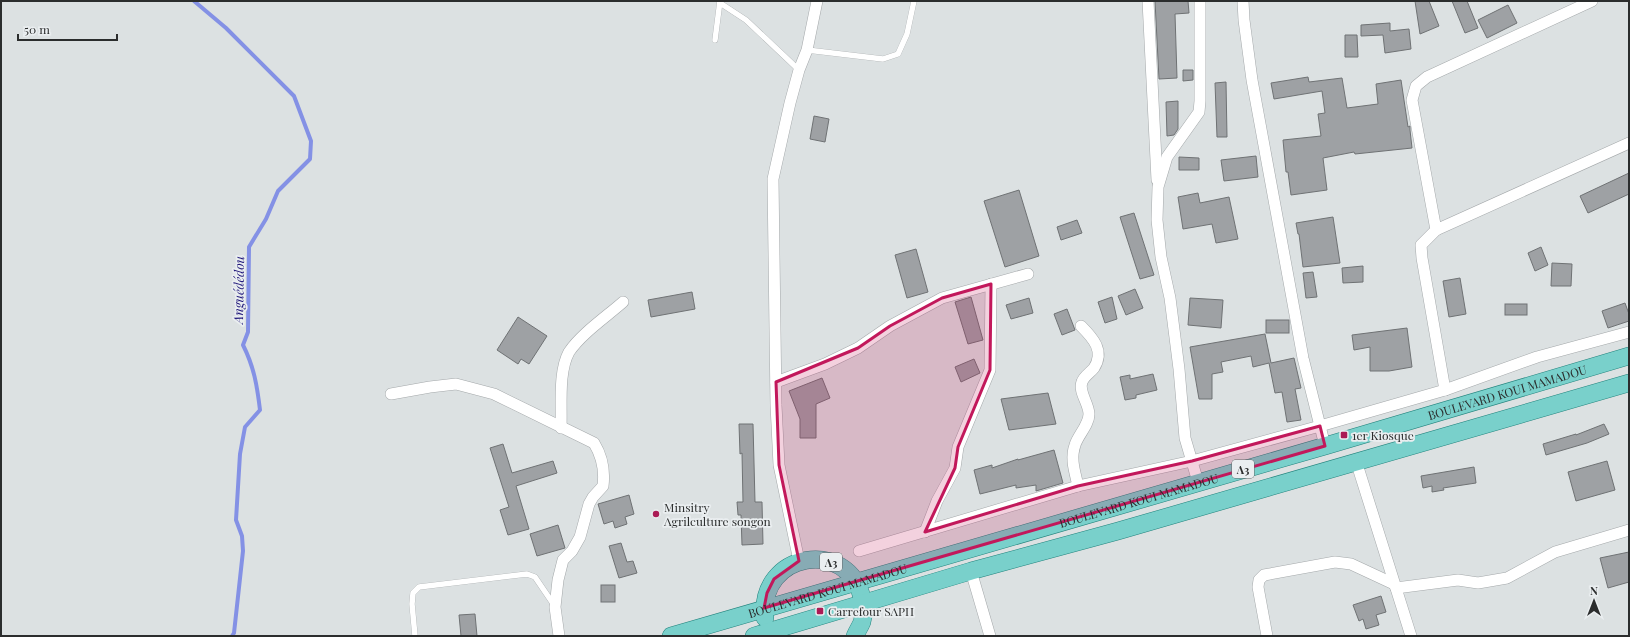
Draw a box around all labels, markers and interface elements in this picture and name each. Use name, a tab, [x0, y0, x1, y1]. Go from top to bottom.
scale bar	[18, 16, 117, 42]
text: 50 m	[24, 21, 50, 37]
water label: Anguédédou	[229, 256, 247, 326]
street label: BOULEVARD KOUI MAMADOU	[1426, 361, 1589, 423]
place label: 1er Kiosque	[1352, 427, 1414, 443]
marker: 1er Kiosque	[1339, 430, 1349, 440]
road number: A3	[1232, 460, 1254, 478]
street label: BOULEVARD KOUI MAMADOU	[1057, 469, 1220, 531]
place label: Minsitry Agrilculture songon	[663, 499, 771, 529]
marker: Minsitry Agrilculture songon	[651, 509, 661, 519]
road number: A3	[820, 553, 842, 571]
street label: BOULEVARD KOUI MAMADOU	[746, 560, 909, 621]
north arrow	[1574, 581, 1614, 621]
text: N	[1590, 583, 1598, 598]
place label: Carrefour SAPH	[828, 603, 914, 619]
marker: Carrefour SAPH	[815, 606, 825, 616]

